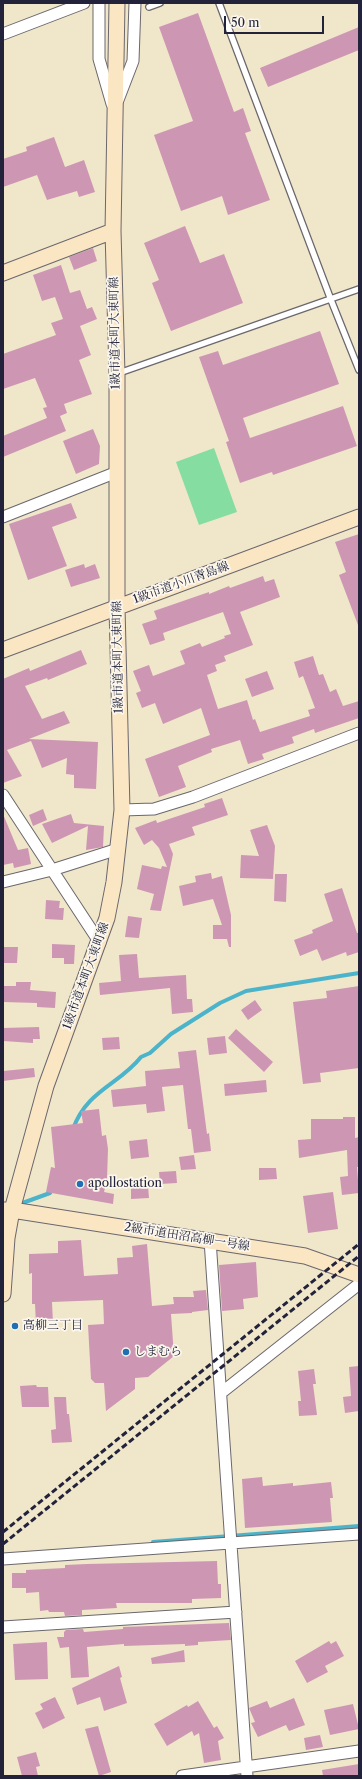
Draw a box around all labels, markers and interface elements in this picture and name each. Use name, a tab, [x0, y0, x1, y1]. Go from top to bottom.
scale bar	[226, 8, 326, 34]
text: 50 m	[231, 15, 260, 30]
street label: 1級市道本町大東町線	[107, 276, 123, 390]
street label: 1級市道小川青島線	[131, 559, 231, 607]
street label: 1級市道本町大東町線	[110, 600, 126, 714]
street label: 1級市道本町大東町線	[60, 920, 112, 1032]
place label: apollostation	[88, 1177, 162, 1191]
marker: apollostation	[75, 1179, 85, 1189]
street label: 2級市道田沼高柳一号線	[123, 1220, 251, 1254]
place label: 高柳三丁目	[23, 1319, 83, 1333]
marker: 高柳三丁目	[10, 1321, 20, 1331]
place label: しまむら	[134, 1345, 182, 1359]
marker: しまむら	[121, 1347, 131, 1357]

